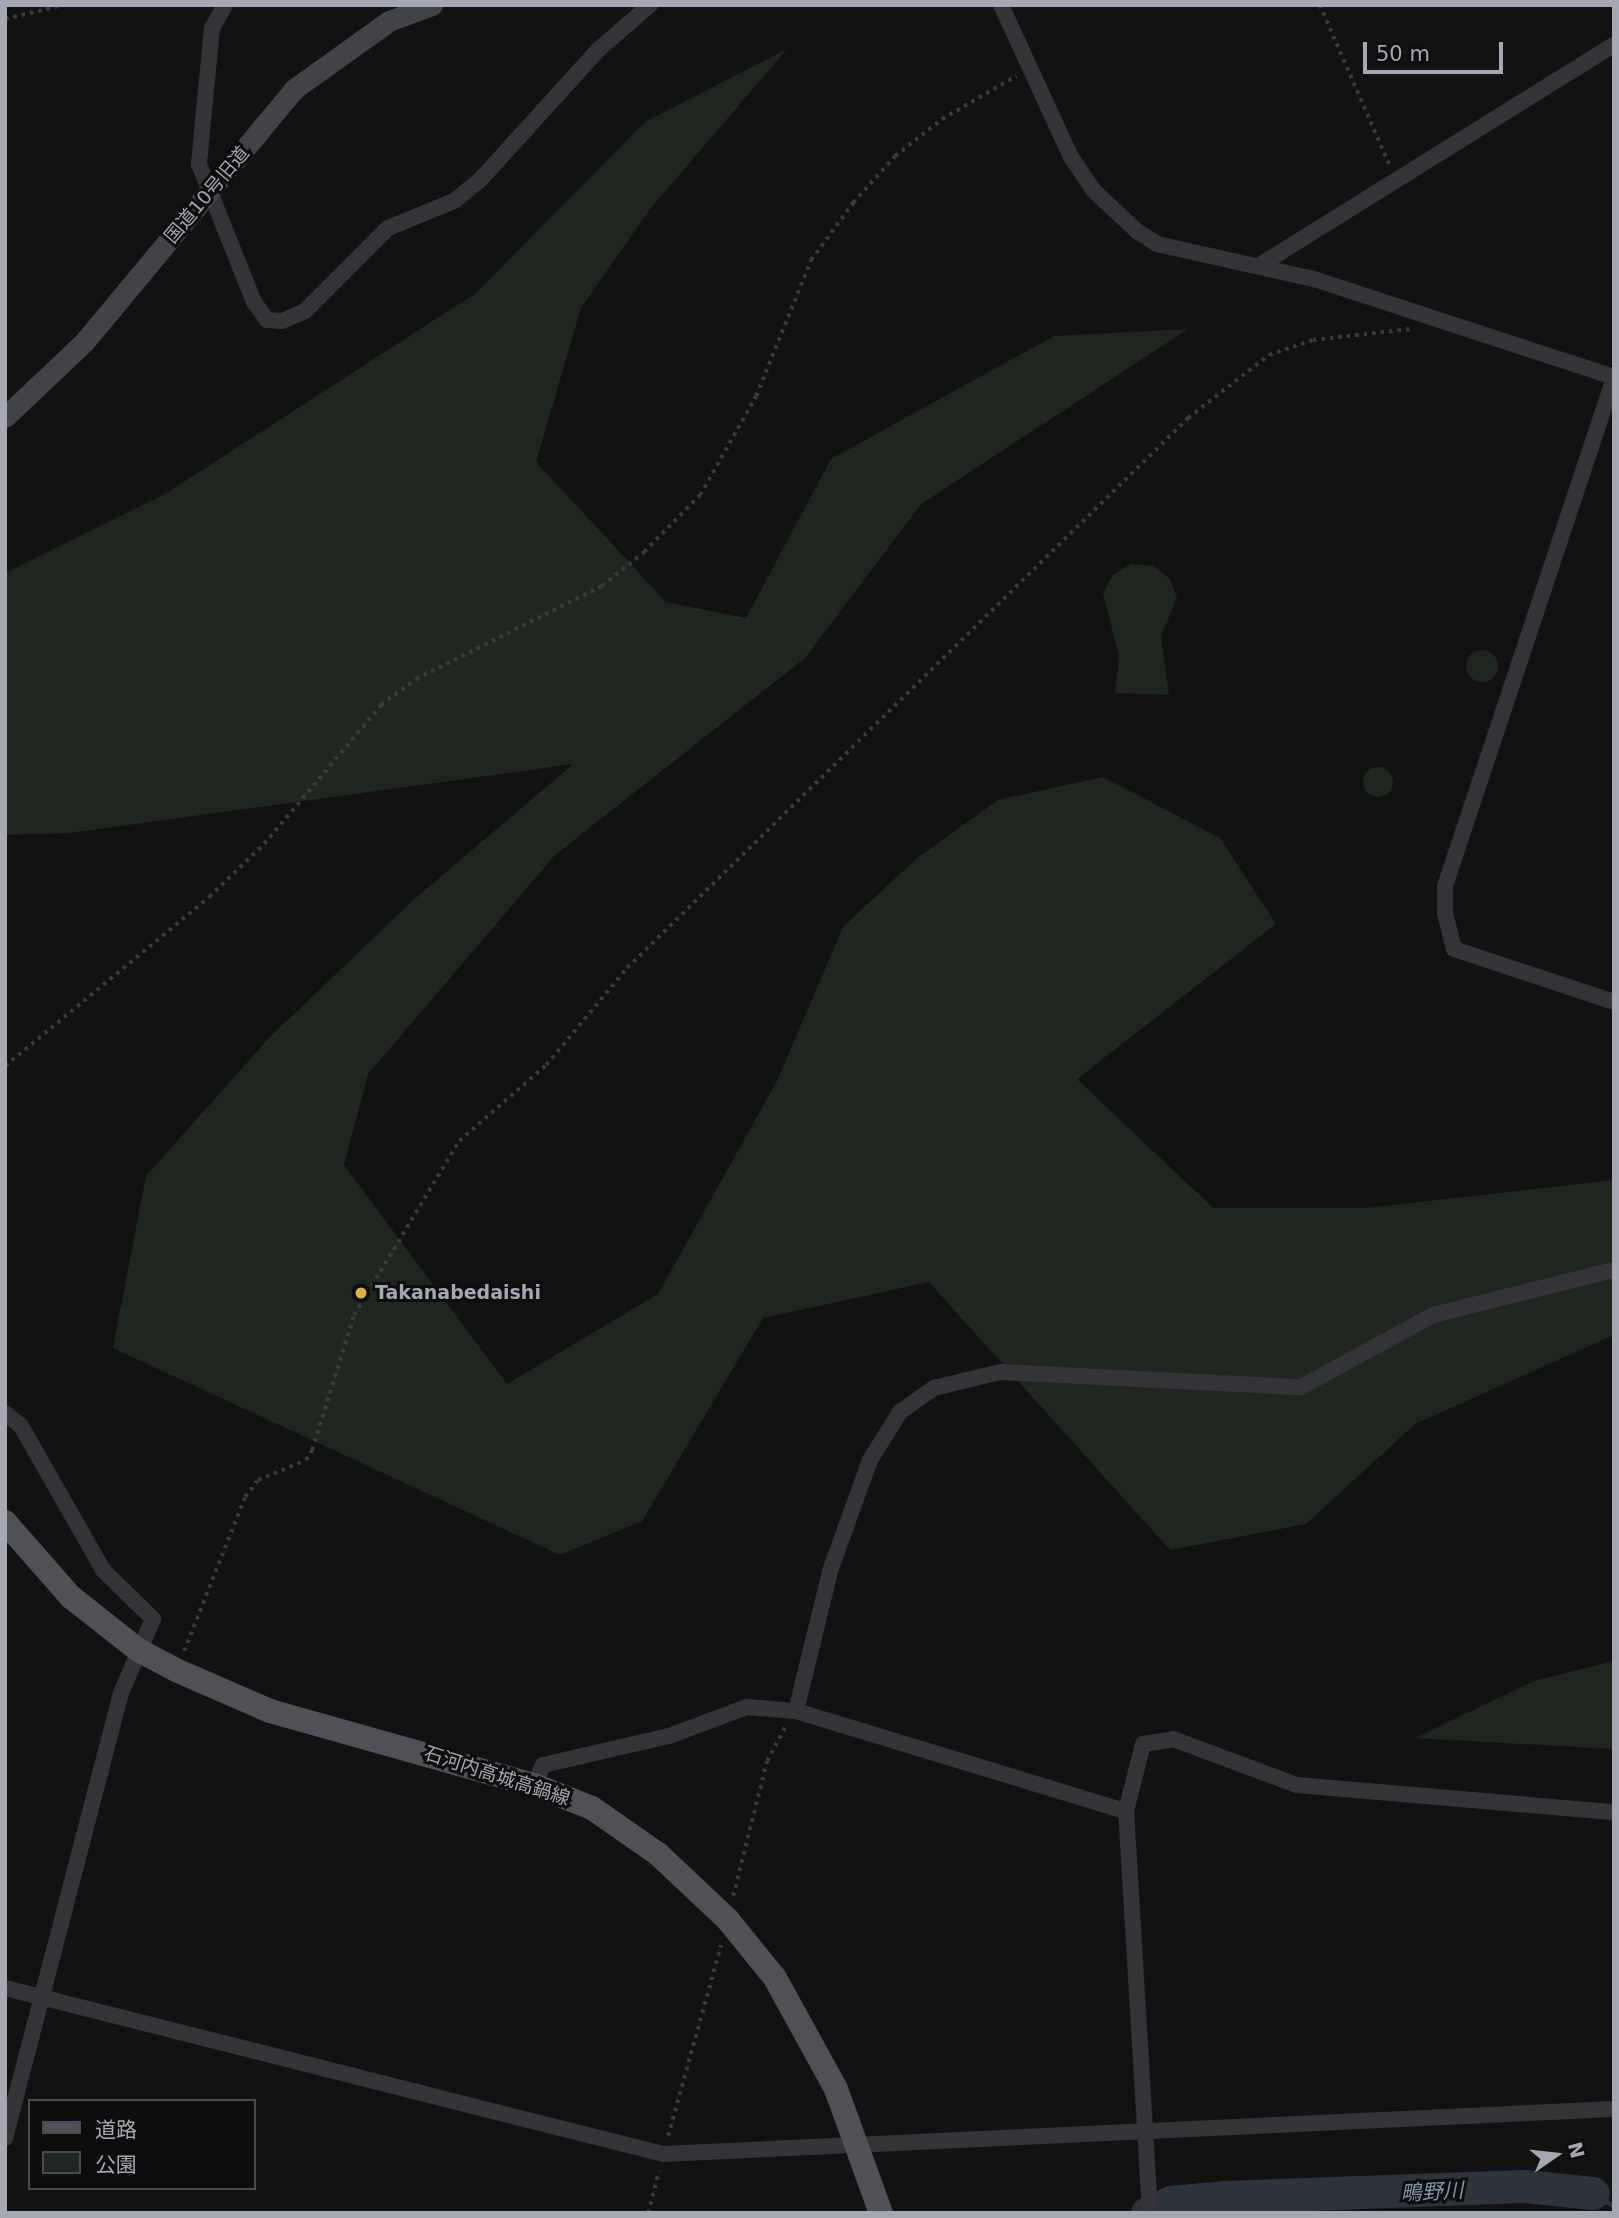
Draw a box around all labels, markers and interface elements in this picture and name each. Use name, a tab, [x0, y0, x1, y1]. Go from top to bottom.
scale bar	[1367, 28, 1507, 72]
text: 50 m	[1376, 42, 1430, 66]
street label: 国道10号旧道	[160, 142, 254, 248]
place label: Takanabedaishi	[375, 1282, 541, 1304]
marker: Takanabedaishi	[353, 1285, 369, 1301]
street label: 石河内高城高鍋線	[421, 1742, 573, 1810]
legend	[28, 2099, 256, 2190]
text: 道路	[95, 2118, 137, 2142]
north arrow	[1521, 2120, 1591, 2190]
text: N	[1564, 2140, 1589, 2160]
text: 公園	[95, 2153, 137, 2177]
water label: 鴫野川	[1400, 2178, 1464, 2206]

